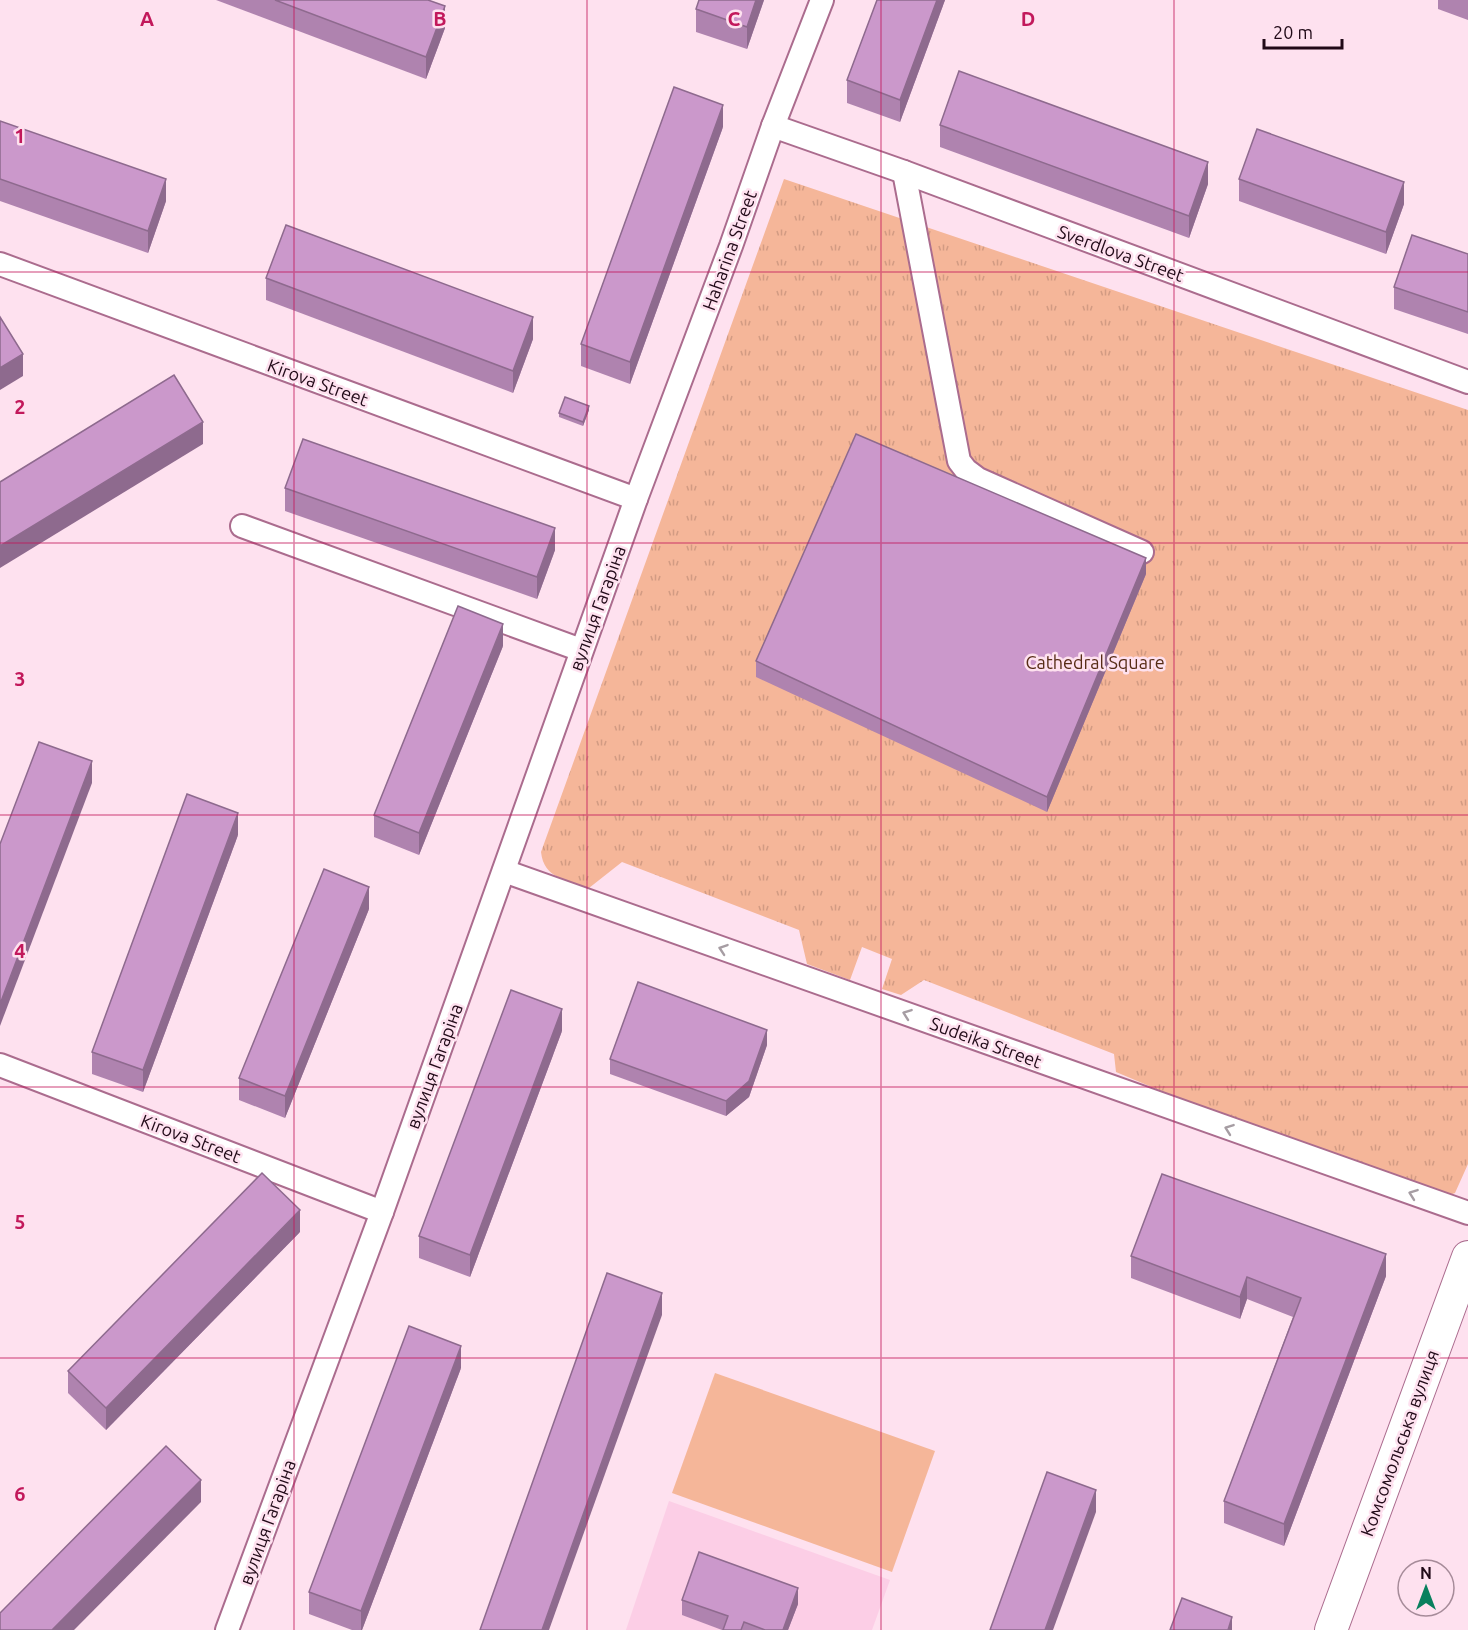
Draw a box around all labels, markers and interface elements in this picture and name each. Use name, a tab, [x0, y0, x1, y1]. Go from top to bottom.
text: A	[140, 7, 154, 30]
text: B	[433, 7, 447, 30]
text: C	[728, 7, 741, 30]
text: D	[1021, 7, 1035, 30]
scale bar	[1264, 12, 1342, 50]
text: 20 m	[1273, 22, 1313, 42]
text: 1	[14, 124, 26, 147]
street label: Haharina Street	[698, 187, 760, 313]
street label: Sverdlova Street	[1055, 221, 1187, 285]
street label: Kirova Street	[265, 355, 371, 409]
text: 2	[14, 395, 26, 418]
street label: вулиця Гагаріна	[565, 543, 629, 673]
park label: Cathedral Square	[1025, 652, 1165, 672]
text: 3	[14, 667, 26, 690]
text: 4	[14, 939, 26, 962]
one-way arrow	[718, 943, 729, 956]
street label: вулиця Гагаріна	[402, 1001, 466, 1131]
one-way arrow	[902, 1009, 913, 1022]
street label: Sudeika Street	[927, 1013, 1045, 1071]
street label: Kirova Street	[138, 1110, 244, 1166]
one-way arrow	[1224, 1123, 1235, 1136]
one-way arrow	[1408, 1188, 1419, 1201]
text: 5	[14, 1210, 26, 1233]
street label: Комсомольська вулиця	[1356, 1347, 1442, 1539]
street label: вулиця Гагаріна	[235, 1457, 299, 1587]
text: 6	[14, 1482, 26, 1505]
north arrow	[1396, 1558, 1456, 1618]
text: N	[1420, 1564, 1432, 1582]

